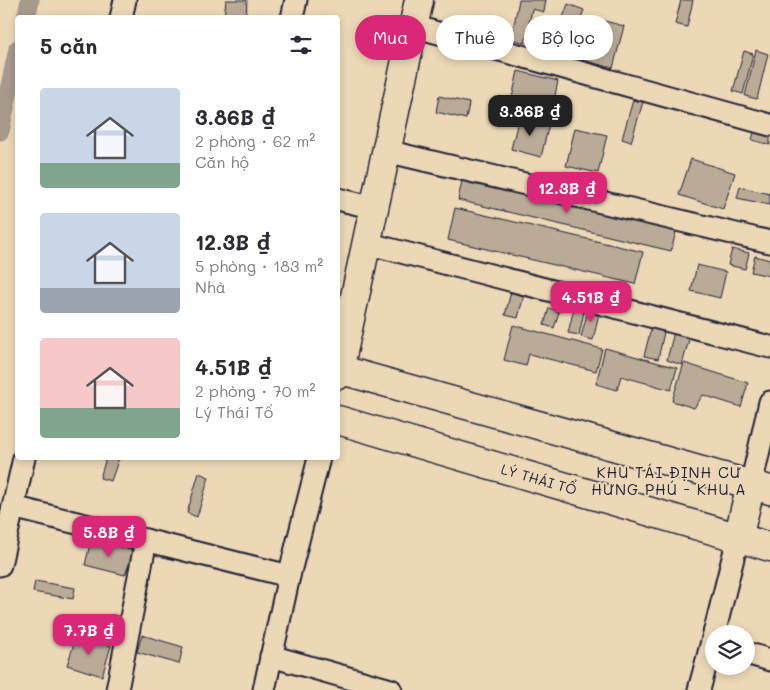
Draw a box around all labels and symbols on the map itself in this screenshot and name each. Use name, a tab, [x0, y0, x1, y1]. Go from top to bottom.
pin: 3.86B ₫	[484, 94, 576, 137]
pin: 12.3B ₫	[521, 172, 613, 214]
pin: 4.51B ₫	[545, 280, 637, 323]
street label: LÝ THÁI TỔ	[499, 459, 579, 499]
district label: KHU TÁI ĐỊNH CƯ HƯNG PHÚ - KHU A	[591, 462, 747, 499]
pin: 5.8B ₫	[68, 516, 150, 558]
pin: 7.7B ₫	[48, 614, 130, 656]

